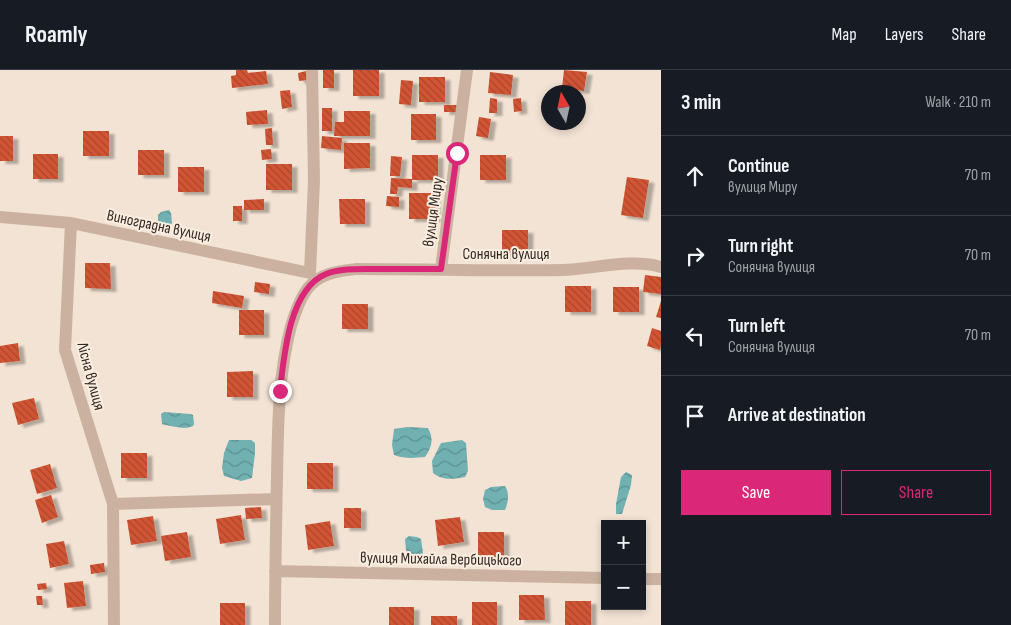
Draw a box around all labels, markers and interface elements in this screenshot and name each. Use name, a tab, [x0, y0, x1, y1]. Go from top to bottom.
text: Roamly	[25, 20, 88, 49]
text: Map	[832, 24, 857, 45]
text: Layers	[885, 24, 924, 45]
text: Share	[952, 24, 986, 45]
north arrow	[541, 85, 586, 130]
text: 3 min	[681, 90, 721, 115]
text: Walk · 210 m	[925, 93, 991, 112]
route start	[446, 142, 469, 165]
text: Continue	[728, 155, 789, 178]
icon: ahead	[681, 162, 709, 190]
text: 70 m	[965, 166, 991, 185]
street label: вулиця Миру	[419, 177, 448, 248]
text: вулиця Миру	[728, 178, 797, 197]
street label: Виноградна вулиця	[105, 206, 212, 247]
text: Turn right	[728, 235, 793, 258]
icon: right	[681, 242, 709, 270]
street label: Сонячна вулиця	[462, 245, 550, 264]
text: 70 m	[965, 246, 991, 265]
text: Сонячна вулиця	[728, 258, 815, 277]
text: Turn left	[728, 315, 785, 338]
icon: left	[681, 322, 709, 350]
text: 70 m	[965, 326, 991, 345]
text: Сонячна вулиця	[728, 338, 815, 357]
street label: Лісна вулиця	[72, 339, 109, 412]
route end	[269, 380, 292, 403]
icon: arrive	[681, 402, 709, 430]
text: Arrive at destination	[728, 404, 866, 427]
button: Save	[681, 470, 831, 515]
button: Share	[841, 470, 991, 515]
map controls	[601, 520, 646, 610]
button: +	[601, 520, 646, 565]
street label: вулиця Михайла Вербицького	[360, 549, 522, 570]
button: −	[601, 565, 646, 610]

